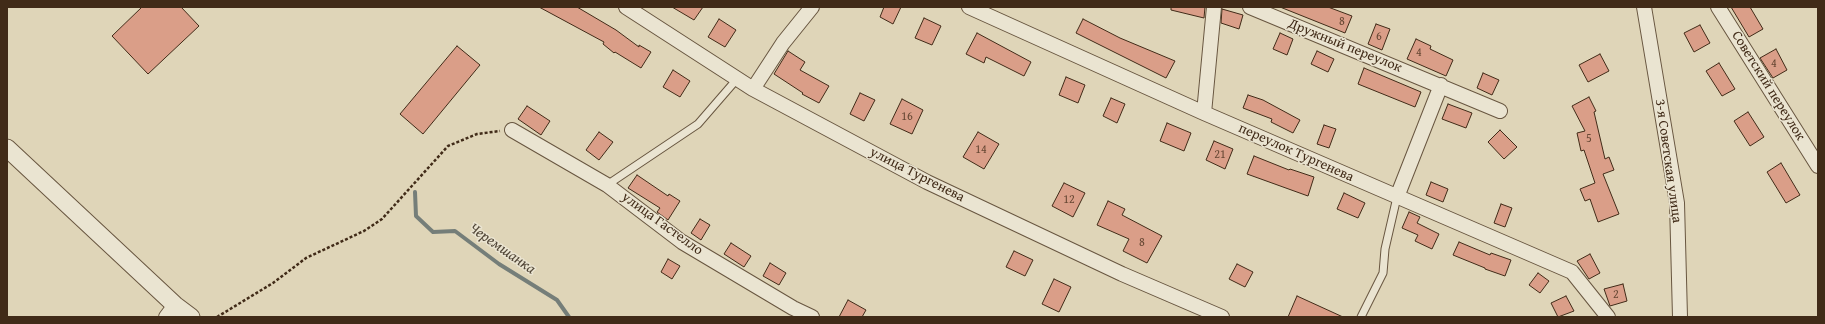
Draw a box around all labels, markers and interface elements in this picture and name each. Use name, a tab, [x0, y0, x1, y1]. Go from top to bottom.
house number: 8	[1339, 15, 1345, 29]
street label: Дружный переулок	[1286, 16, 1404, 76]
street label: Советский переулок	[1727, 28, 1809, 144]
house number: 6	[1376, 30, 1382, 44]
house number: 4	[1416, 46, 1422, 60]
house number: 4	[1771, 57, 1777, 71]
street label: 3-я Советская улица	[1651, 98, 1685, 224]
house number: 16	[901, 110, 913, 124]
street label: переулок Тургенева	[1236, 120, 1356, 186]
house number: 5	[1586, 132, 1592, 146]
house number: 14	[975, 143, 987, 157]
street label: улица Тургенева	[867, 144, 967, 206]
house number: 21	[1214, 148, 1226, 162]
street label: улица Гастелло	[618, 189, 706, 259]
house number: 12	[1063, 193, 1075, 207]
water label: Черемшанка	[465, 219, 539, 279]
house number: 8	[1139, 236, 1145, 250]
house number: 2	[1613, 288, 1619, 302]

